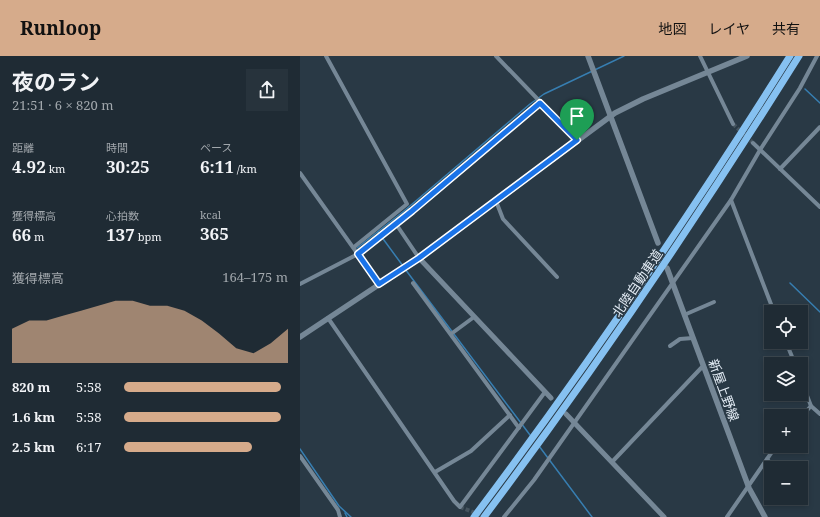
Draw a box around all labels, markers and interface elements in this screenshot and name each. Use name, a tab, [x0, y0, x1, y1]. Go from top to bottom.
text: Runloop	[20, 15, 101, 41]
text: 地図	[658, 19, 686, 38]
text: レイヤ	[708, 19, 750, 38]
text: 共有	[772, 19, 800, 38]
text: 夜のラン	[12, 66, 100, 96]
button: share	[246, 69, 288, 111]
text: 21:51 · 6 × 820 m	[12, 96, 114, 114]
pin	[560, 99, 594, 140]
icon: arrive	[566, 105, 588, 127]
text: 距離	[12, 140, 34, 155]
text: 時間	[106, 140, 128, 155]
text: ペース	[200, 140, 232, 155]
text: 4.92	[12, 155, 46, 178]
text: 30:25	[106, 155, 150, 178]
text: 6:11	[200, 155, 234, 178]
text: km	[46, 161, 66, 176]
text: /km	[234, 161, 257, 176]
text: kcal	[200, 207, 221, 222]
text: 獲得標高	[12, 208, 56, 223]
text: 心拍数	[106, 208, 139, 223]
text: 365	[200, 222, 229, 245]
text: 66	[12, 223, 31, 246]
text: 137	[106, 223, 135, 246]
text: m	[31, 229, 44, 244]
text: bpm	[135, 229, 162, 244]
street label: 北陸自動車道	[608, 246, 666, 320]
text: 164–175 m	[222, 268, 288, 286]
text: 獲得標高	[12, 269, 64, 287]
map controls	[764, 305, 808, 505]
button: locate	[764, 305, 808, 349]
street label: 新屋上野線	[704, 356, 744, 424]
button: layers	[764, 357, 808, 401]
text: 820 m	[12, 378, 50, 396]
text: 5:58	[76, 378, 102, 396]
text: 1.6 km	[12, 408, 55, 426]
text: 5:58	[76, 408, 102, 426]
button: +	[764, 409, 808, 453]
text: 2.5 km	[12, 438, 55, 456]
text: 6:17	[76, 438, 102, 456]
button: −	[764, 461, 808, 505]

